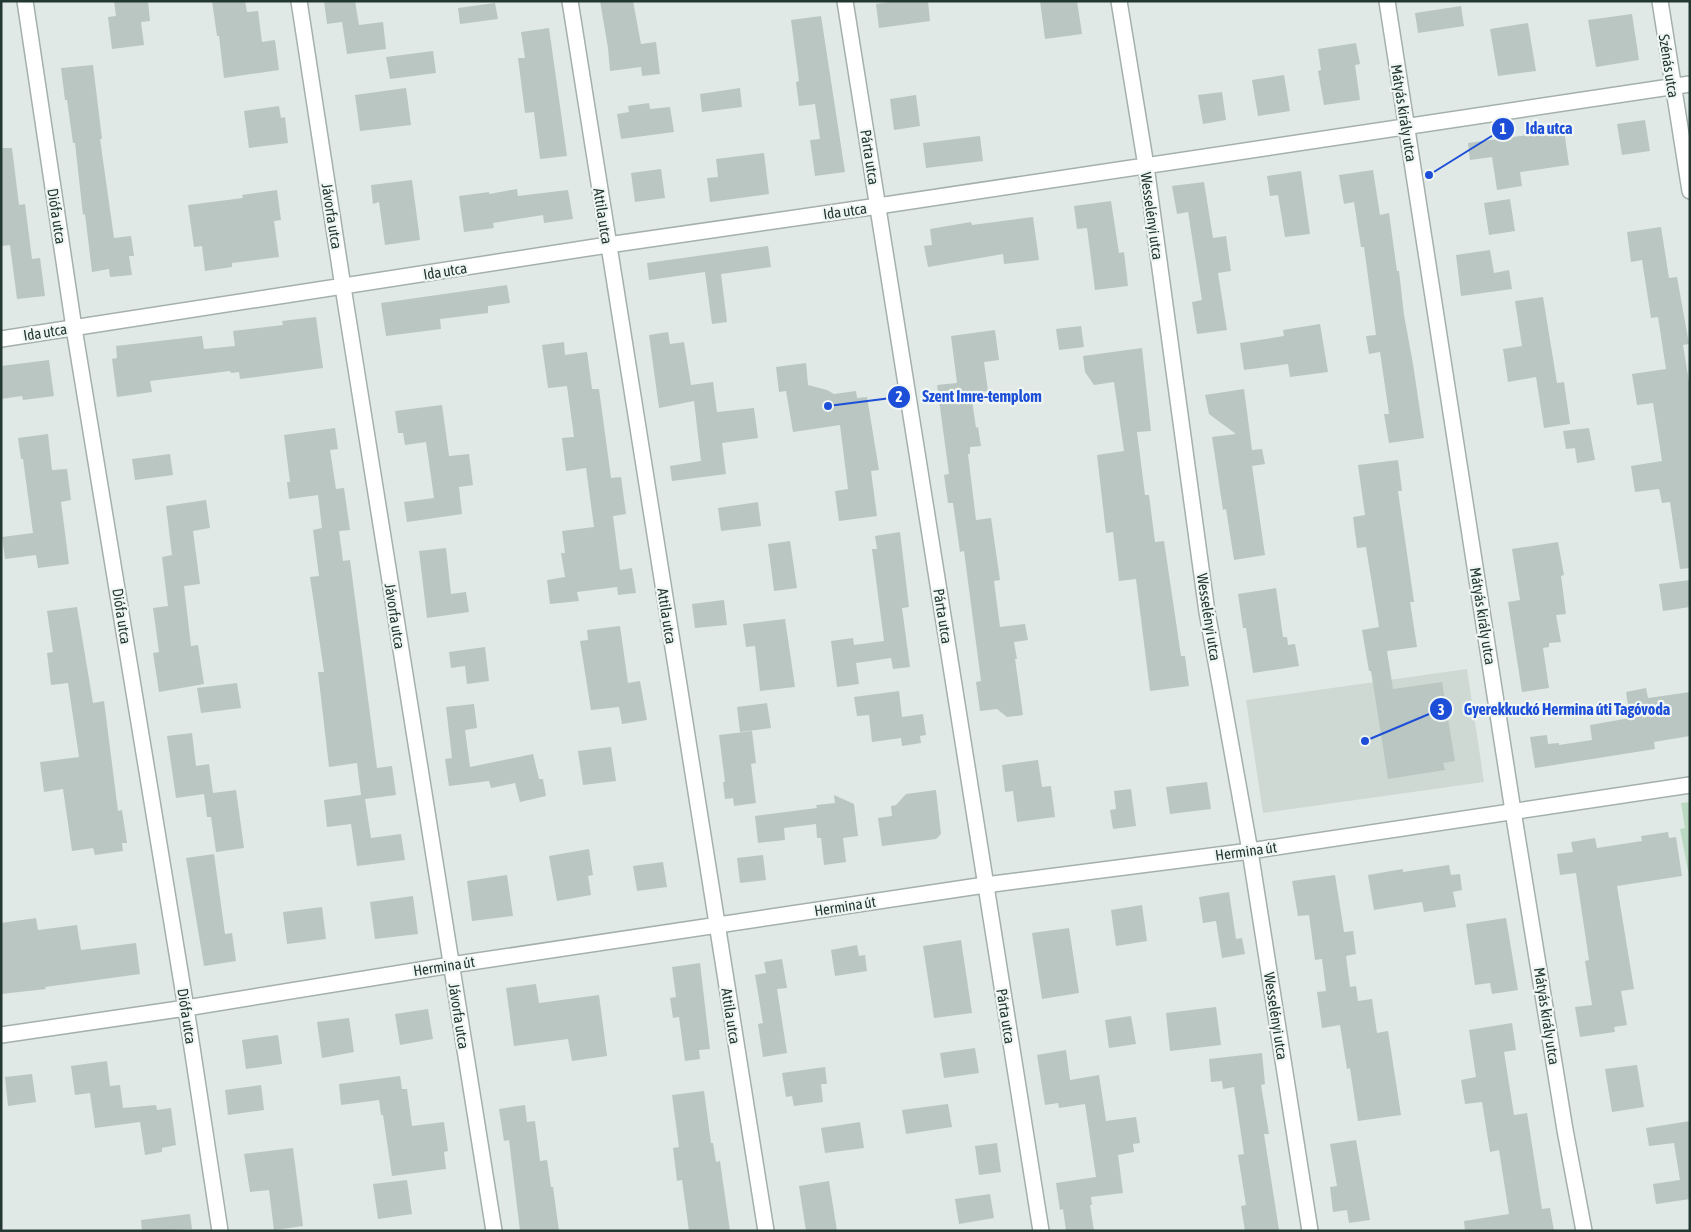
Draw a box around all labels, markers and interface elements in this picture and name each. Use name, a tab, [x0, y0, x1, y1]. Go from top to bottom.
street label: Szénás utca	[1656, 33, 1682, 99]
street label: Mátyás király utca	[1388, 63, 1420, 163]
callout: Ida utca	[1490, 113, 1582, 144]
text: Ida utca	[1526, 119, 1572, 137]
text: 1	[1499, 120, 1507, 137]
street label: Párta utca	[857, 128, 883, 186]
street label: Wesselényi utca	[1137, 171, 1167, 261]
street label: Jávorfa utca	[318, 182, 346, 250]
street label: Diófa utca	[44, 187, 70, 245]
street label: Attila utca	[590, 187, 616, 245]
street label: Ida utca	[822, 200, 868, 222]
street label: Ida utca	[422, 259, 468, 283]
street label: Ida utca	[22, 320, 68, 344]
callout: Szent Imre-templom	[887, 381, 1051, 412]
text: Szent Imre-templom	[922, 387, 1042, 405]
text: 2	[895, 388, 903, 405]
street label: Mátyás király utca	[1467, 566, 1499, 666]
street label: Wesselényi utca	[1194, 572, 1224, 662]
street label: Jávorfa utca	[381, 582, 409, 650]
street label: Diófa utca	[109, 587, 135, 645]
street label: Attila utca	[654, 587, 680, 645]
street label: Párta utca	[930, 587, 956, 645]
callout: Gyerekkuckó Hermina úti Tagóvoda	[1428, 694, 1680, 725]
text: Gyerekkuckó Hermina úti Tagóvoda	[1464, 700, 1670, 718]
text: 3	[1437, 701, 1445, 718]
street label: Hermina út	[1214, 838, 1278, 864]
street label: Hermina út	[813, 893, 877, 919]
street label: Hermina út	[412, 953, 476, 979]
street label: Mátyás király utca	[1531, 966, 1563, 1066]
street label: Wesselényi utca	[1261, 971, 1291, 1061]
street label: Jávorfa utca	[445, 982, 473, 1050]
street label: Diófa utca	[174, 987, 200, 1045]
street label: Attila utca	[718, 987, 744, 1045]
street label: Párta utca	[993, 987, 1019, 1045]

